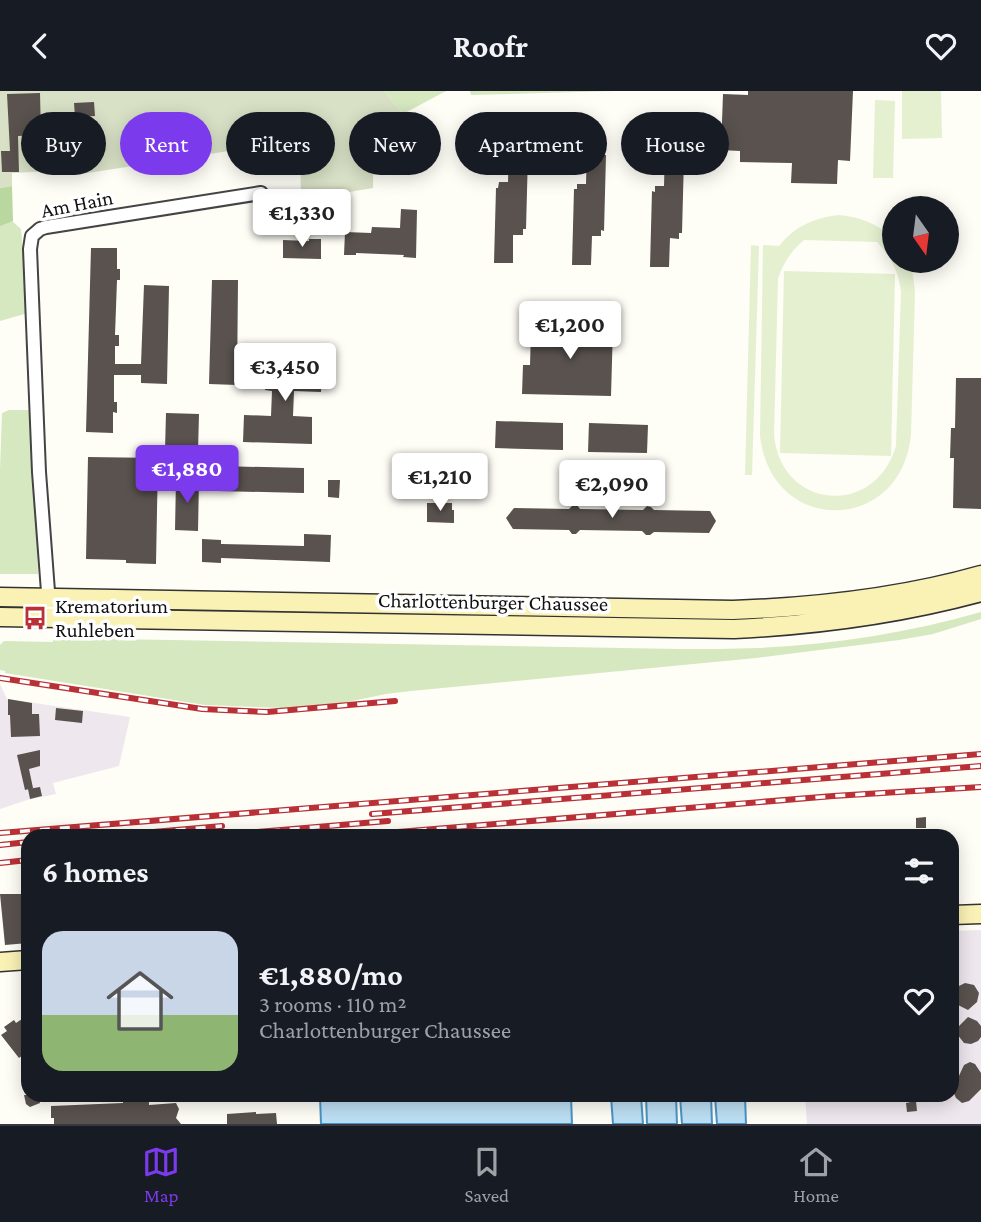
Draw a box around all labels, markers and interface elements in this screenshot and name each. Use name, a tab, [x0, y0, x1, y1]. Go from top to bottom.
icon: back	[21, 27, 59, 65]
icon: heart	[922, 27, 960, 65]
text: Roofr	[453, 28, 528, 64]
chip: Buy	[21, 112, 106, 175]
chip: Rent	[120, 112, 212, 175]
chip: Filters	[226, 112, 335, 175]
chip: New	[349, 112, 441, 175]
chip: Apartment	[455, 112, 607, 175]
chip: House	[621, 112, 729, 175]
street label: Am Hain	[39, 185, 115, 223]
pin: €1,330	[245, 190, 359, 249]
north arrow	[882, 196, 959, 273]
map controls	[882, 196, 959, 273]
text: €1,330	[269, 199, 335, 225]
pin: €1,200	[513, 301, 627, 361]
text: €1,200	[535, 311, 605, 337]
pin: €3,450	[228, 343, 342, 403]
text: €3,450	[250, 353, 320, 379]
pin: €1,880	[130, 445, 244, 505]
pin: €1,210	[383, 453, 497, 513]
text: €1,880	[152, 455, 222, 481]
pin: €2,090	[555, 461, 669, 520]
text: €1,210	[408, 463, 472, 489]
text: €2,090	[575, 470, 649, 496]
street label: Charlottenburger Chaussee	[378, 588, 608, 616]
place label: Krematorium Ruhleben	[55, 594, 168, 642]
bus stop icon: Krematorium Ruhleben	[21, 604, 49, 632]
icon: filters	[900, 852, 938, 890]
text: 6 homes	[42, 855, 149, 888]
text: €1,880/mo	[259, 958, 403, 991]
icon: home	[98, 959, 182, 1043]
icon: heart	[900, 982, 938, 1020]
text: 3 rooms · 110 m²	[259, 991, 406, 1017]
text: Charlottenburger Chaussee	[259, 1017, 511, 1043]
tab: Map	[142, 1143, 180, 1206]
tab: Saved	[464, 1143, 509, 1206]
tab: Home	[793, 1143, 839, 1206]

